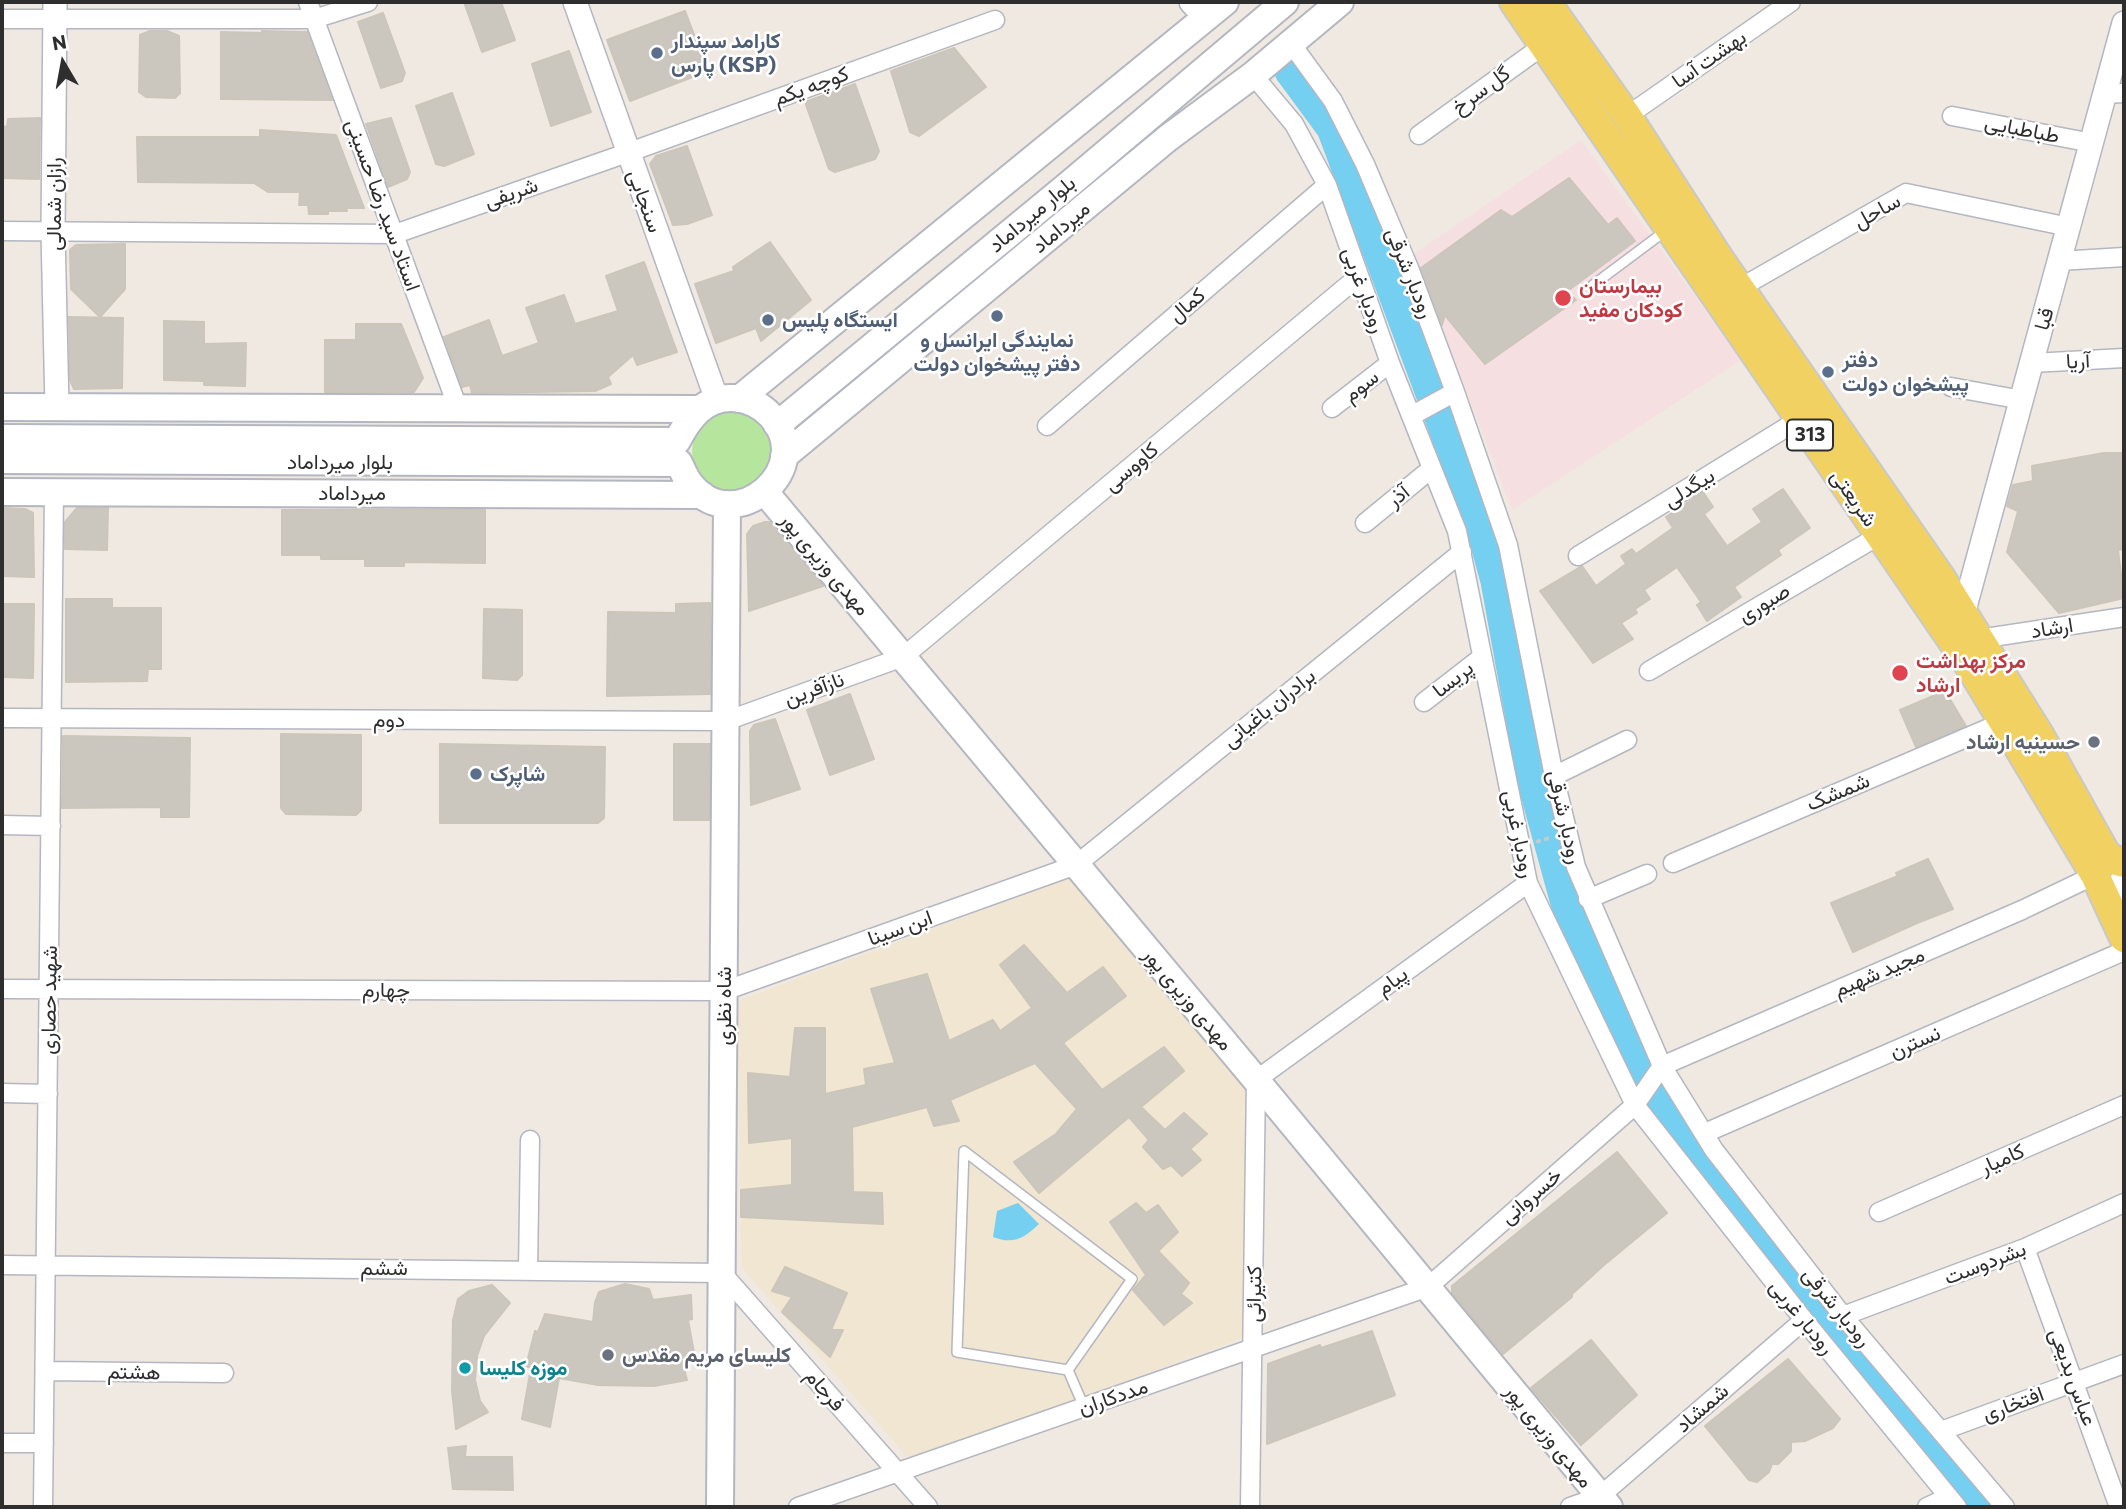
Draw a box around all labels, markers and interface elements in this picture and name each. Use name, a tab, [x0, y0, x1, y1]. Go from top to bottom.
street label: بهشت آسا	[1667, 24, 1751, 94]
north arrow	[28, 28, 98, 98]
place label: کارامد سپندار پارس (KSP)	[671, 28, 781, 78]
text: N	[50, 29, 68, 54]
marker: کارامد سپندار پارس (KSP)	[649, 45, 665, 61]
street label: گل سرخ	[1447, 60, 1515, 120]
street label: کوچه یکم	[770, 61, 852, 111]
street label: طباطبایی	[1982, 109, 2062, 149]
street label: استاد سید رضا حسینی	[340, 116, 426, 294]
street label: رازان شمالی	[41, 157, 67, 251]
street label: سنجابی	[622, 166, 668, 236]
street label: بلوار میرداماد	[983, 170, 1081, 258]
street label: شریفی	[481, 172, 541, 214]
street label: ساحل	[1849, 188, 1905, 234]
street label: میرداماد	[1027, 196, 1095, 258]
street label: رودبار شرقی	[1380, 224, 1440, 322]
street label: رودبار غربی	[1337, 244, 1391, 336]
place label: بیمارستان کودکان مفید	[1579, 273, 1683, 323]
street label: کمال	[1164, 282, 1210, 328]
marker: بیمارستان کودکان مفید	[1553, 288, 1573, 308]
street label: قبا	[2029, 305, 2059, 333]
place label: ایستگاه پلیس	[782, 307, 898, 333]
marker: نمایندگی ایرانسل و دفتر پیشخوان دولت	[989, 308, 1005, 324]
marker: ایستگاه پلیس	[760, 312, 776, 328]
place label: نمایندگی ایرانسل و دفتر پیشخوان دولت	[913, 327, 1081, 377]
place label: دفتر پیشخوان دولت	[1842, 347, 1969, 397]
street label: آریا	[2065, 348, 2091, 374]
street label: سوم	[1338, 364, 1384, 408]
marker: دفتر پیشخوان دولت	[1820, 364, 1836, 380]
road number: 313	[1787, 420, 1833, 450]
street label: کاووسی	[1099, 437, 1163, 497]
street label: بلوار میرداماد	[287, 449, 393, 475]
street label: بیگدلی	[1659, 463, 1719, 513]
street label: شریعتی	[1825, 464, 1883, 532]
street label: آذر	[1381, 479, 1415, 513]
street label: میرداماد	[318, 480, 386, 506]
street label: مهدی وزیری پور	[775, 507, 875, 621]
street label: صبوری	[1733, 578, 1795, 628]
street label: ارشاد	[2029, 612, 2075, 644]
place label: مرکز بهداشت ارشاد	[1916, 648, 2026, 698]
street label: پریسا	[1427, 655, 1479, 703]
street label: برادران باغیانی	[1218, 663, 1320, 753]
marker: مرکز بهداشت ارشاد	[1890, 663, 1910, 683]
street label: نازآفرین	[780, 667, 848, 711]
street label: دوم	[373, 707, 405, 733]
place label: حسینیه ارشاد	[1966, 729, 2080, 755]
marker: حسینیه ارشاد	[2086, 734, 2102, 750]
place label: شاپرک	[490, 761, 545, 787]
marker: شاپرک	[468, 766, 484, 782]
street label: شمشک	[1803, 767, 1873, 817]
street label: رودبار شرقی	[1542, 768, 1588, 866]
street label: رودبار غربی	[1497, 788, 1541, 880]
street label: ابن سینا	[864, 905, 936, 951]
street label: مهدی وزیری پور	[1138, 942, 1238, 1056]
street label: مجید شهیم	[1830, 942, 1928, 1002]
street label: شهید حصاری	[35, 945, 63, 1055]
street label: پیام	[1371, 961, 1413, 1001]
street label: شاه نظری	[711, 967, 737, 1045]
street label: چهارم	[362, 977, 410, 1003]
street label: نسترن	[1886, 1020, 1944, 1064]
street label: کامیار	[1976, 1138, 2028, 1180]
street label: خسروانی	[1495, 1162, 1567, 1230]
street label: بشردوست	[1940, 1236, 2030, 1290]
street label: ششم	[360, 1255, 408, 1281]
street label: رودبار شرقی	[1797, 1262, 1877, 1352]
street label: کتیرائی	[1241, 1265, 1267, 1323]
street label: رودبار غربی	[1764, 1274, 1840, 1360]
street label: عباس بدیعی	[2044, 1325, 2102, 1429]
place label: کلیسای مریم مقدس	[622, 1342, 791, 1368]
marker: کلیسای مریم مقدس	[600, 1347, 616, 1363]
place label: موزه کلیسا	[479, 1355, 567, 1381]
street label: هشتم	[107, 1359, 161, 1385]
marker: موزه کلیسا	[457, 1360, 473, 1376]
street label: فرجام	[800, 1364, 850, 1416]
street label: مددکاران	[1075, 1373, 1151, 1421]
street label: شمشاد	[1670, 1378, 1734, 1438]
street label: مهدی وزیری پور	[1499, 1379, 1599, 1493]
street label: افتخاری	[1979, 1381, 2047, 1427]

